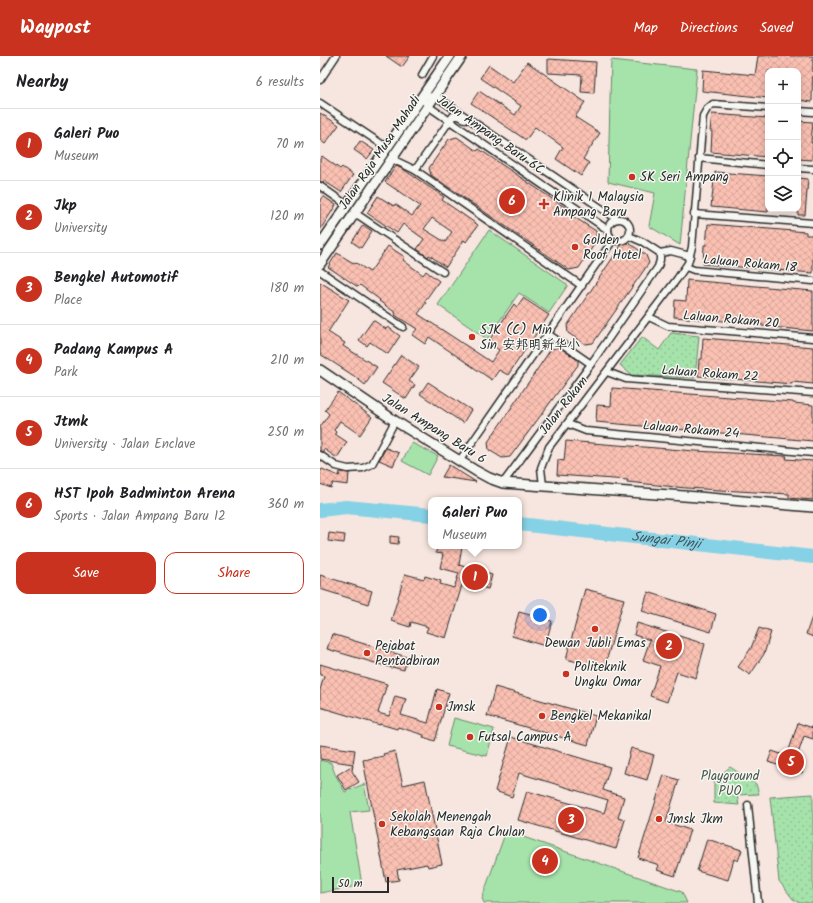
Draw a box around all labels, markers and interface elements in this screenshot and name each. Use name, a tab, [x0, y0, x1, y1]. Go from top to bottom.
text: Waypost	[20, 13, 91, 43]
text: Map	[633, 17, 658, 39]
text: Directions	[680, 17, 738, 39]
text: Saved	[760, 17, 793, 39]
map controls	[765, 68, 801, 212]
button: +	[765, 68, 801, 104]
text: Nearby	[16, 69, 68, 96]
text: 6 results	[256, 72, 304, 93]
street label: Jalan Ampang Baru 6C	[432, 90, 548, 180]
street label: Jalan Raja Musa Mahadi	[334, 91, 427, 215]
button: −	[765, 104, 801, 140]
text: Galeri Puo	[54, 122, 119, 146]
text: 1	[27, 134, 31, 155]
text: 70 m	[276, 134, 304, 155]
button: locate	[765, 140, 801, 176]
text: Museum	[54, 146, 99, 167]
place label: SK Seri Ampang	[640, 167, 729, 188]
marker: SK Seri Ampang	[627, 172, 637, 182]
button: layers	[765, 176, 801, 212]
pin: 6	[499, 186, 525, 216]
place label: Klinik 1 Malaysia Ampang Baru	[553, 187, 644, 223]
text: Jkp	[54, 194, 77, 218]
marker: Klinik 1 Malaysia Ampang Baru	[538, 198, 550, 210]
text: 2	[25, 206, 33, 227]
text: 120 m	[270, 206, 304, 227]
text: University	[54, 218, 107, 239]
place label: Golden Roof Hotel	[583, 230, 641, 266]
marker: Golden Roof Hotel	[570, 242, 580, 252]
street label: Laluan Rokam 18	[702, 249, 798, 279]
text: Bengkel Automotif	[54, 266, 177, 290]
text: 3	[25, 278, 33, 299]
text: 180 m	[270, 278, 304, 299]
text: Place	[54, 290, 82, 311]
street label: Laluan Rokam 20	[682, 305, 780, 335]
place label: SJK (C) Min Sin 安邦明新华小	[480, 320, 580, 356]
marker: SJK (C) Min Sin 安邦明新华小	[467, 332, 477, 342]
text: Padang Kampus A	[54, 338, 173, 362]
text: 4	[25, 350, 33, 371]
text: 210 m	[270, 350, 304, 371]
street label: Laluan Rokam 22	[661, 360, 759, 388]
text: Park	[54, 362, 78, 383]
street label: Jalan Rokam	[534, 372, 594, 440]
street label: Jalan Ampang Baru 6	[378, 388, 490, 470]
text: Jtmk	[54, 410, 88, 434]
street label: Laluan Rokam 24	[642, 415, 740, 445]
text: 5	[26, 422, 32, 443]
text: 250 m	[267, 422, 304, 443]
text: University · Jalan Enclave	[54, 434, 195, 455]
text: HST Ipoh Badminton Arena	[54, 482, 235, 506]
text: 6	[25, 494, 33, 515]
text: 360 m	[267, 494, 304, 515]
popup	[428, 497, 522, 549]
text: Galeri Puo	[442, 501, 508, 525]
text: Sports · Jalan Ampang Baru 12	[54, 506, 226, 527]
text: Museum	[442, 525, 487, 546]
water label: Sungai Pinji	[630, 526, 704, 556]
button: Save	[16, 552, 156, 594]
button: Share	[164, 552, 304, 594]
pin: 1	[462, 562, 488, 592]
your location	[530, 605, 550, 625]
marker: Dewan Jubli Emas	[590, 624, 600, 634]
pin: 2	[656, 631, 682, 661]
place label: Dewan Jubli Emas	[544, 633, 646, 654]
place label: Pejabat Pentadbiran	[375, 636, 440, 672]
marker: Pejabat Pentadbiran	[362, 648, 372, 658]
place label: Politeknik Ungku Omar	[574, 657, 642, 693]
marker: Politeknik Ungku Omar	[561, 669, 571, 679]
place label: Jmsk	[447, 697, 476, 718]
marker: Jmsk	[434, 702, 444, 712]
place label: Bengkel Mekanikal	[550, 706, 651, 727]
marker: Bengkel Mekanikal	[537, 711, 547, 721]
place label: Futsal Campus A	[478, 727, 572, 748]
marker: Futsal Campus A	[465, 732, 475, 742]
pin: 5	[778, 747, 804, 777]
park label: Playground PUO	[701, 766, 760, 802]
pin: 3	[558, 805, 584, 835]
place label: Sekolah Menengah Kebangsaan Raja Chulan	[390, 807, 525, 843]
place label: Jmsk Jkm	[667, 809, 723, 830]
marker: Jmsk Jkm	[654, 814, 664, 824]
marker: Sekolah Menengah Kebangsaan Raja Chulan	[377, 819, 387, 829]
pin: 4	[532, 846, 558, 876]
scale bar	[332, 875, 389, 894]
text: 50 m	[338, 875, 363, 893]

